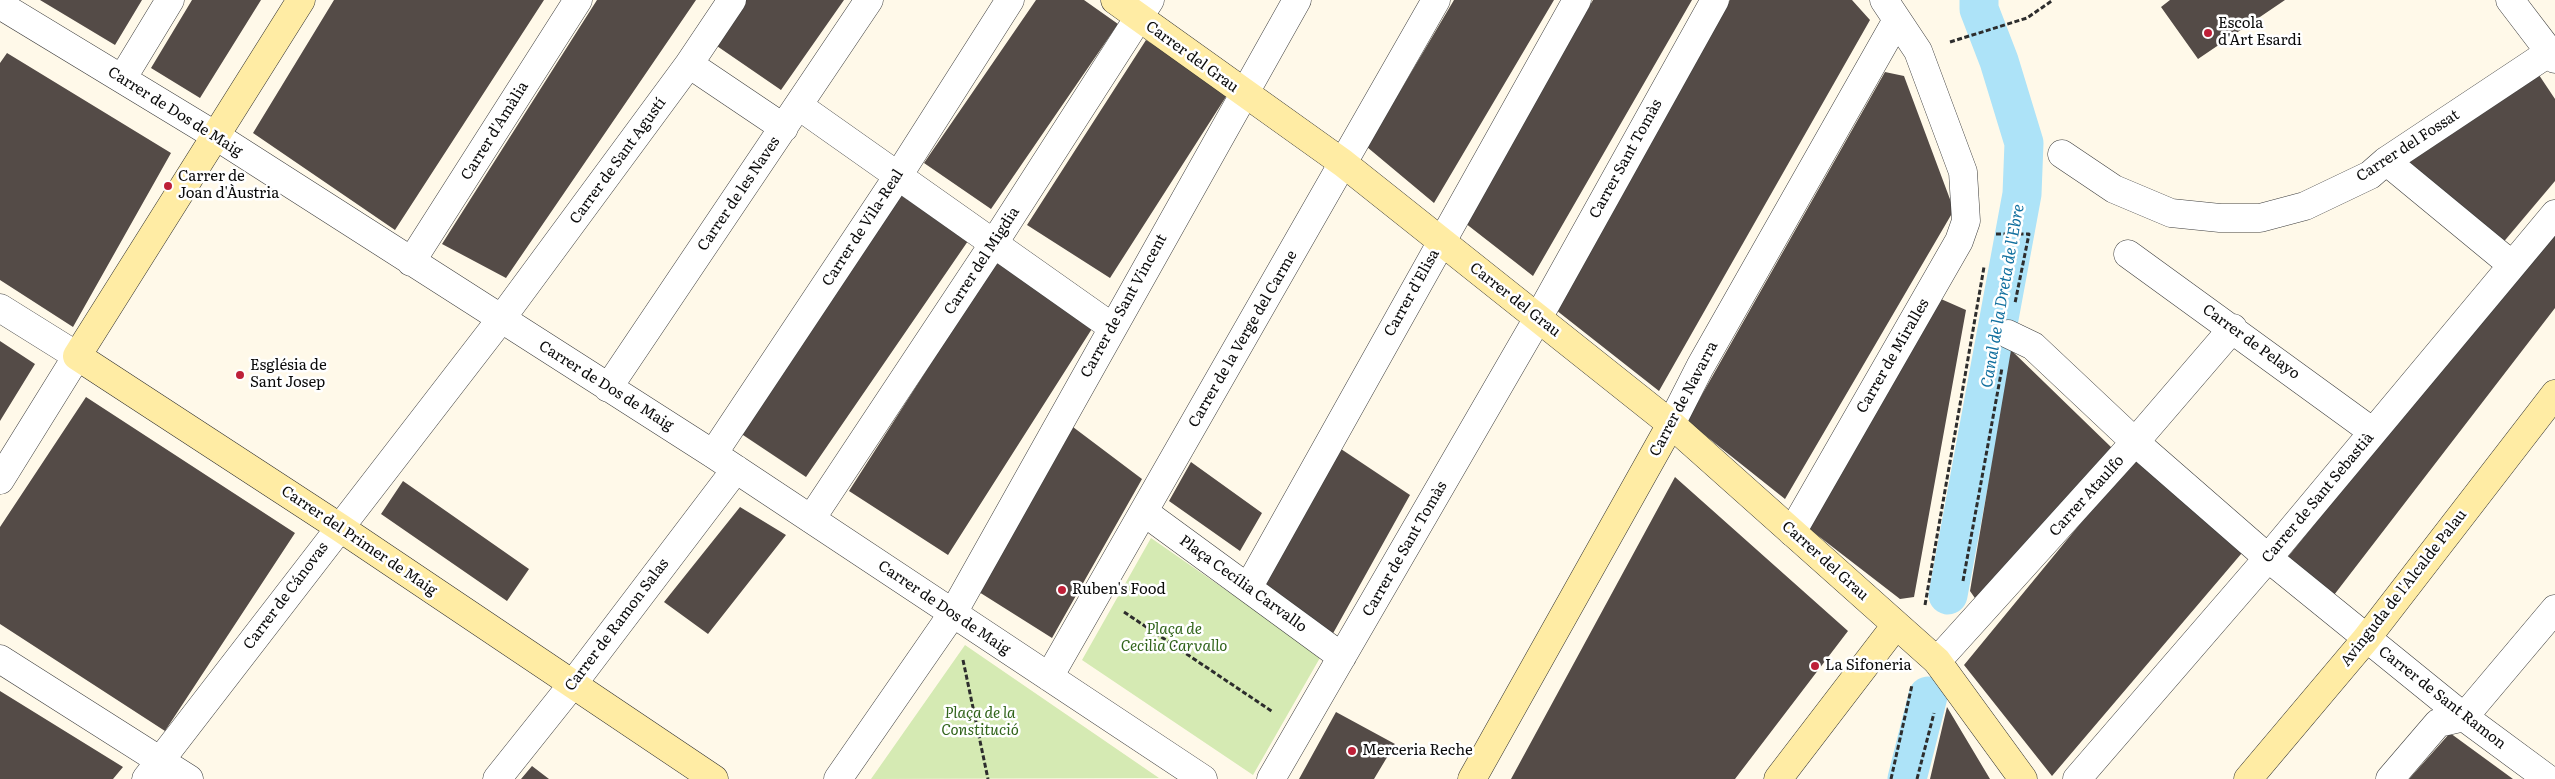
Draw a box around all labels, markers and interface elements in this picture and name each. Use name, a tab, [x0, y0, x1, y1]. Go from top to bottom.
place label: Escola d'Art Esardi	[2218, 15, 2302, 50]
street label: Carrer del Grau	[1142, 17, 1242, 97]
marker: Escola d'Art Esardi	[2202, 27, 2214, 39]
street label: Carrer de Dos de Maig	[104, 63, 246, 161]
street label: Carrer d'Amàlia	[457, 78, 533, 184]
street label: Carrer de Sant Agustí	[566, 94, 670, 228]
street label: Carrer Sant Tomàs	[1586, 96, 1666, 222]
street label: Carrer del Fossat	[2353, 106, 2463, 186]
street label: Carrer de les Naves	[694, 133, 784, 255]
street label: Carrer de Vila-Real	[819, 166, 907, 290]
place label: Carrer de Joan d'Àustria	[178, 168, 279, 203]
marker: Carrer de Joan d'Àustria	[162, 180, 174, 192]
water label: Canal de la Dreta de l'Ebre	[1977, 203, 2029, 389]
street label: Carrer del Migdia	[940, 204, 1024, 318]
street label: Carrer de Sant Vincent	[1077, 231, 1171, 381]
street label: Carrer d'Elisa	[1381, 246, 1443, 340]
street label: Carrer de la Verge del Carme	[1185, 247, 1301, 431]
street label: Carrer del Grau	[1466, 259, 1564, 341]
street label: Carrer de Miralles	[1853, 296, 1933, 416]
street label: Carrer de Pelayo	[2199, 301, 2303, 383]
street label: Carrer de Dos de Maig	[535, 337, 677, 435]
street label: Carrer de Navarra	[1646, 338, 1722, 460]
place label: Església de Sant Josep	[250, 357, 327, 392]
marker: Església de Sant Josep	[234, 369, 246, 381]
street label: Carrer de Sant Sebastià	[2258, 429, 2378, 567]
street label: Carrer Ataulfo	[2046, 452, 2128, 540]
street label: Carrer de Sant Tomàs	[1359, 478, 1451, 620]
street label: Carrer del Primer de Maig	[278, 482, 440, 600]
street label: Avinguda de l'Alcalde Palau	[2337, 506, 2471, 670]
street label: Carrer del Grau	[1778, 517, 1872, 605]
street label: Plaça Cecília Carvallo	[1176, 532, 1310, 636]
street label: Carrer de Cánovas	[240, 539, 332, 653]
street label: Carrer de Ramon Salas	[561, 555, 673, 695]
street label: Carrer de Dos de Maig	[874, 557, 1014, 659]
place label: Ruben's Food	[1072, 581, 1166, 599]
marker: Ruben's Food	[1056, 584, 1068, 596]
park label: Plaça de Cecilia Carvallo	[1121, 621, 1227, 656]
street label: Carrer de Sant Ramon	[2375, 643, 2509, 753]
place label: La Sifoneria	[1825, 657, 1912, 675]
marker: La Sifoneria	[1809, 660, 1821, 672]
park label: Plaça de la Constitució	[941, 705, 1019, 740]
place label: Merceria Reche	[1362, 742, 1473, 760]
marker: Merceria Reche	[1346, 745, 1358, 757]

